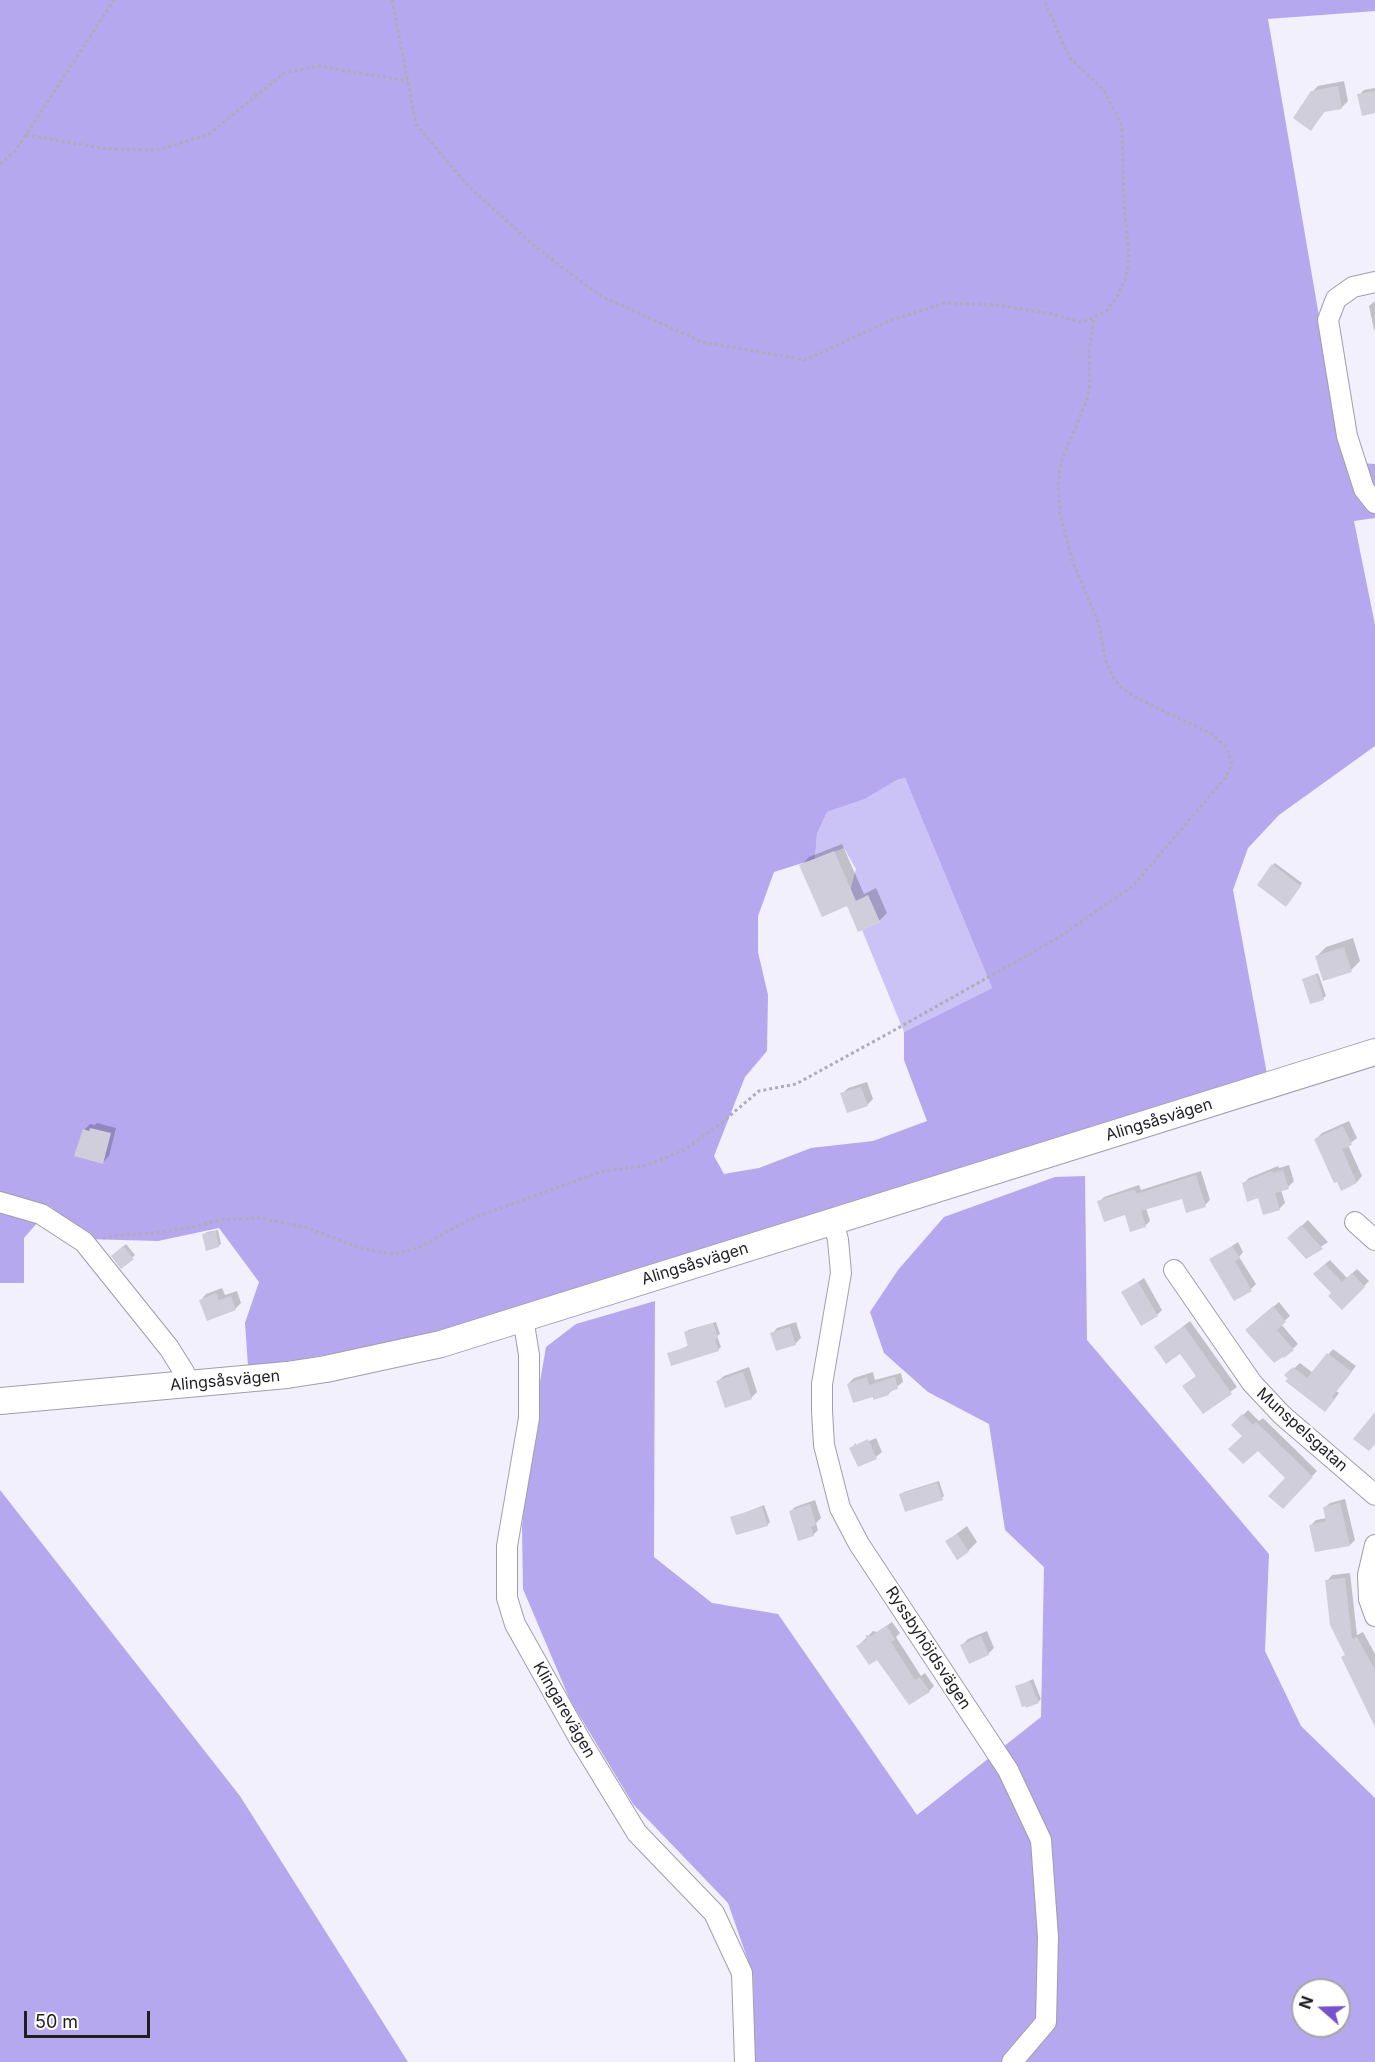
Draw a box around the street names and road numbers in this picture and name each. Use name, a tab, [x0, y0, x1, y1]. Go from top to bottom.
street label: Alingsåsvägen	[1103, 1095, 1215, 1145]
street label: Alingsåsvägen	[639, 1239, 751, 1289]
street label: Alingsåsvägen	[169, 1367, 281, 1395]
street label: Munspelsgatan	[1253, 1384, 1351, 1476]
street label: Ryssbyhöjdsvägen	[881, 1583, 975, 1713]
street label: Klingarevägen	[529, 1658, 599, 1762]

